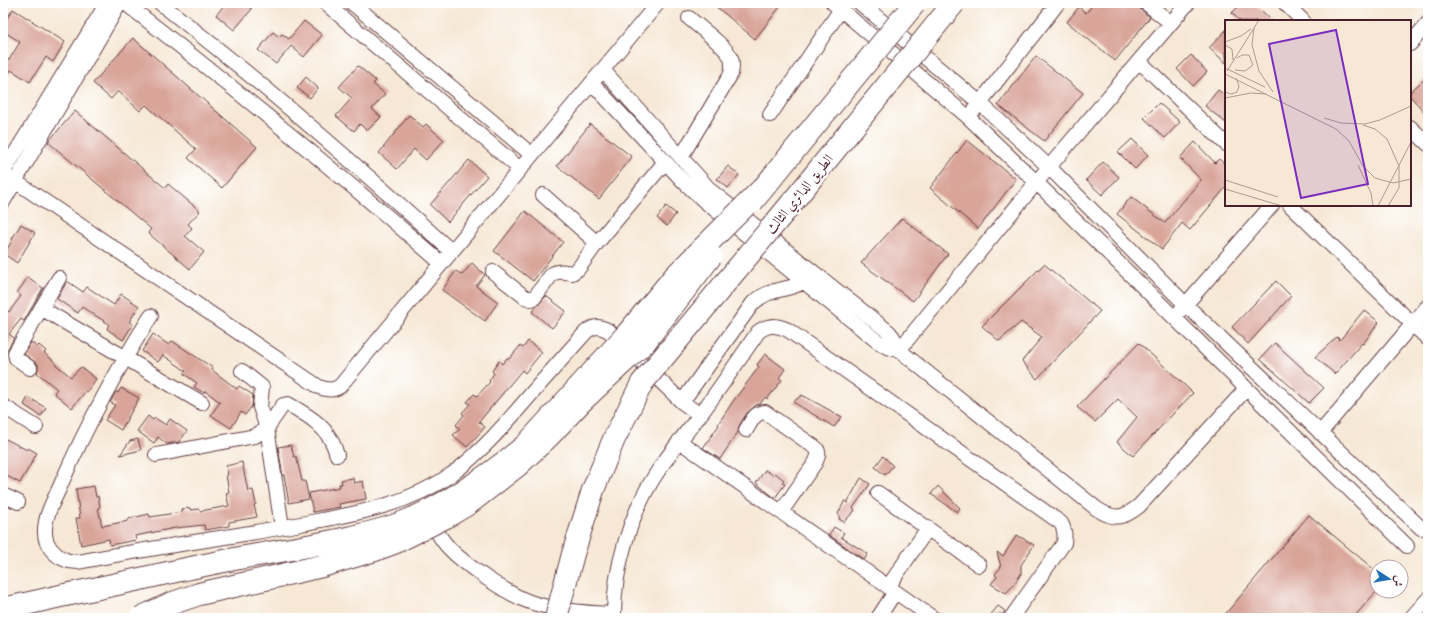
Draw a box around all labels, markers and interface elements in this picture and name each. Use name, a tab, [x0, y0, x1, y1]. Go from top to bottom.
inset map	[1225, 20, 1411, 206]
street label: الطريق الدائري الثالث	[762, 151, 839, 239]
north arrow	[1369, 559, 1409, 599]
text: ش	[1391, 574, 1406, 588]

